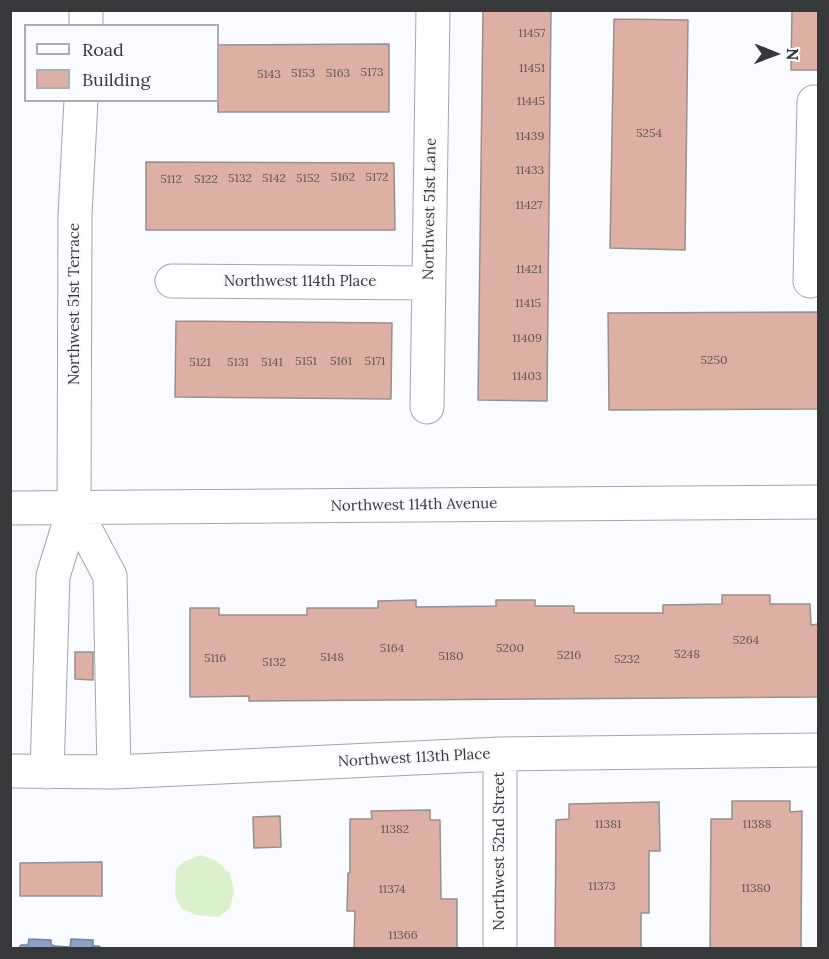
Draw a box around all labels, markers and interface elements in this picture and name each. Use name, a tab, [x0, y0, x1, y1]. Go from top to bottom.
legend	[24, 24, 219, 102]
north arrow	[745, 24, 805, 84]
house number: 11457	[518, 27, 546, 41]
text: Road	[82, 38, 124, 61]
text: N	[783, 48, 803, 61]
house number: 11451	[519, 62, 545, 76]
house number: 5173	[360, 66, 384, 80]
house number: 5153	[291, 67, 315, 81]
house number: 5163	[326, 67, 350, 81]
text: Building	[82, 68, 150, 91]
house number: 5143	[257, 68, 281, 82]
house number: 11445	[517, 95, 545, 109]
house number: 5254	[636, 127, 662, 141]
house number: 11439	[516, 130, 544, 144]
street label: Northwest 51st Lane	[420, 138, 440, 280]
house number: 11433	[516, 164, 544, 178]
house number: 5162	[331, 171, 355, 185]
house number: 5172	[366, 171, 388, 185]
house number: 5132	[228, 172, 252, 186]
house number: 5142	[262, 172, 286, 186]
house number: 5152	[296, 172, 320, 186]
house number: 5112	[160, 173, 182, 187]
house number: 5122	[194, 173, 218, 187]
house number: 11427	[515, 199, 543, 213]
street label: Northwest 51st Terrace	[66, 223, 84, 385]
house number: 11421	[516, 263, 542, 277]
street label: Northwest 114th Place	[224, 273, 376, 291]
house number: 11415	[515, 297, 541, 311]
house number: 11409	[512, 332, 542, 346]
house number: 5250	[701, 354, 727, 368]
house number: 5151	[295, 355, 317, 369]
house number: 5161	[330, 355, 352, 369]
house number: 5171	[365, 355, 385, 369]
house number: 5121	[189, 356, 211, 370]
house number: 5131	[227, 356, 249, 370]
house number: 5141	[261, 356, 283, 370]
house number: 11403	[512, 370, 542, 384]
street label: Northwest 114th Avenue	[330, 495, 498, 515]
house number: 5264	[733, 634, 759, 648]
house number: 5164	[380, 642, 404, 656]
house number: 5200	[496, 642, 524, 656]
house number: 5248	[674, 648, 700, 662]
house number: 5216	[557, 649, 581, 663]
house number: 5180	[438, 650, 464, 664]
house number: 5148	[320, 651, 344, 665]
house number: 5116	[204, 652, 226, 666]
house number: 5232	[614, 653, 640, 667]
house number: 5132	[262, 656, 286, 670]
street label: Northwest 113th Place	[337, 745, 491, 771]
street label: Northwest 52nd Street	[491, 772, 509, 930]
house number: 11381	[595, 818, 621, 832]
house number: 11388	[743, 818, 771, 832]
house number: 11382	[381, 823, 409, 837]
house number: 11373	[588, 880, 616, 894]
house number: 11380	[741, 882, 771, 896]
house number: 11374	[379, 883, 405, 897]
house number: 11366	[388, 929, 418, 943]

